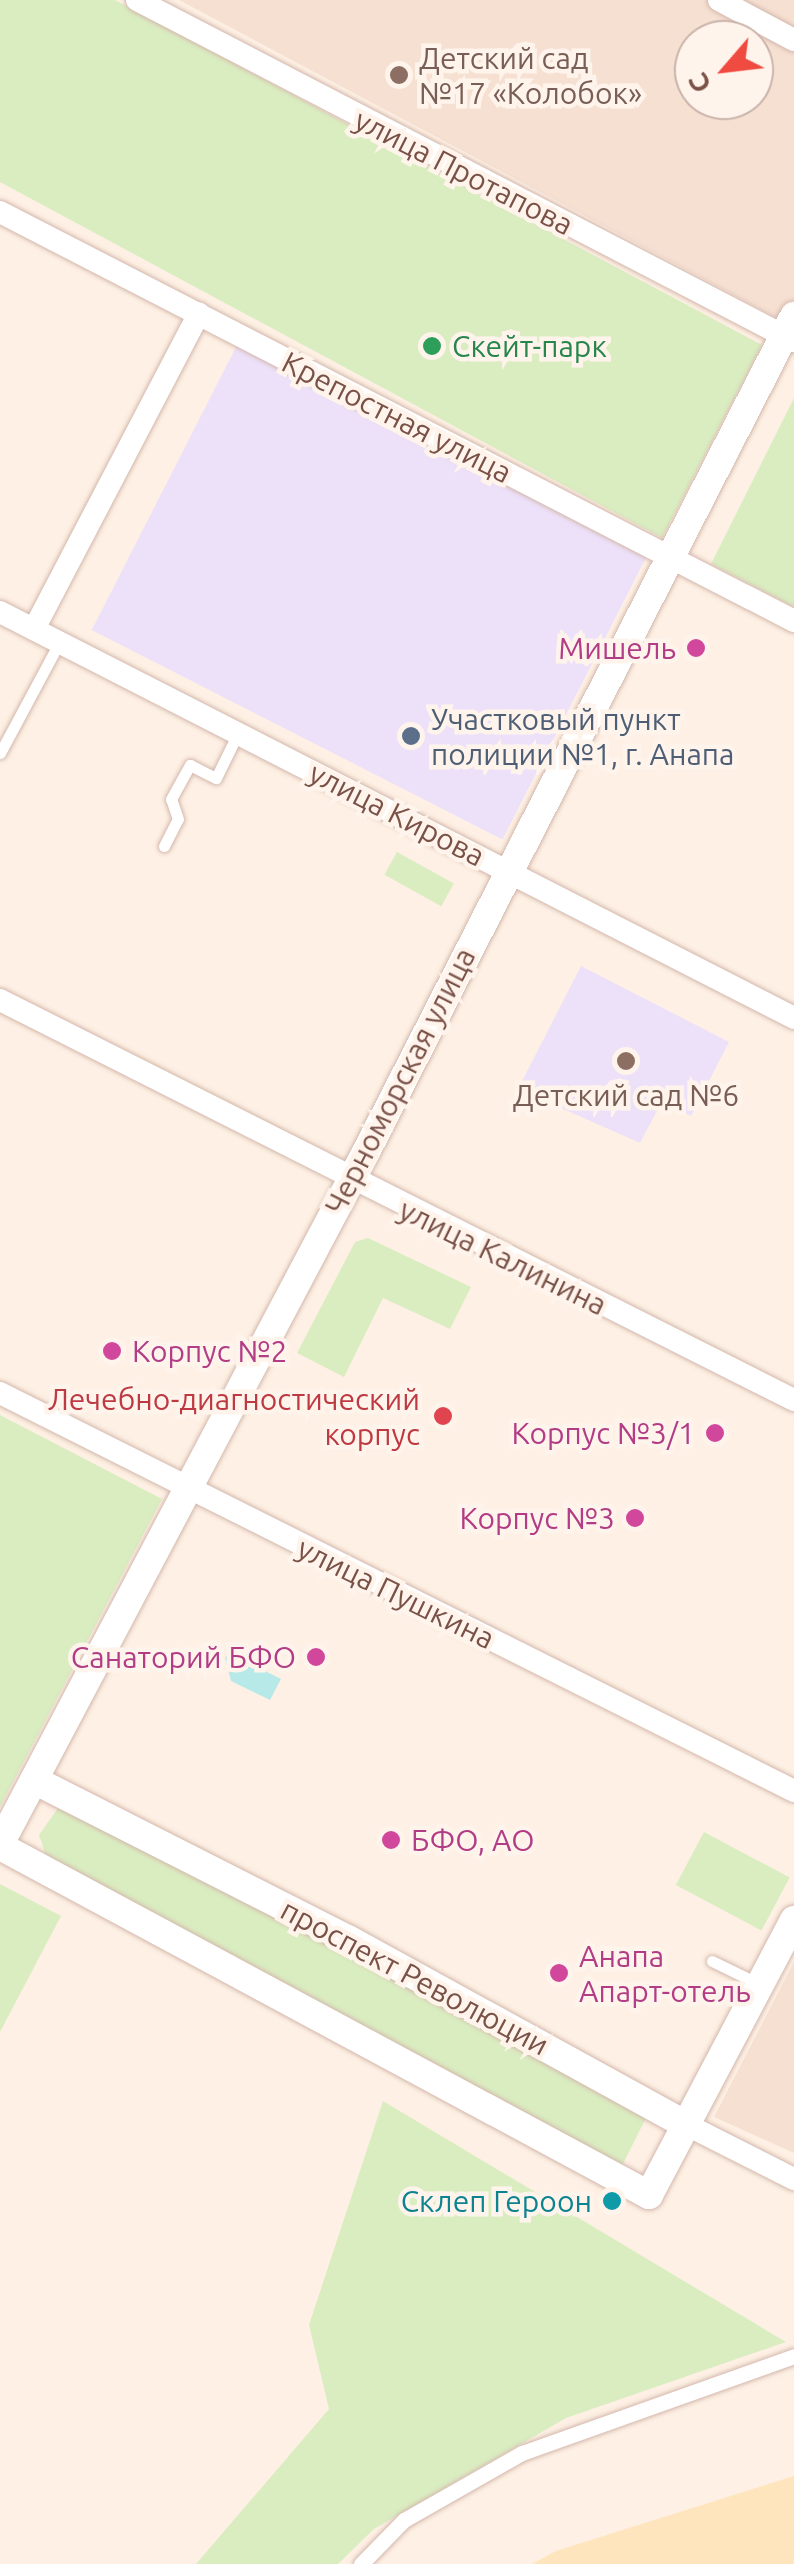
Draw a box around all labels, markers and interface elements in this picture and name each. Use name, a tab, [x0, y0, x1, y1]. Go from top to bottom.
north arrow	[674, 20, 774, 120]
place label: Детский сад №17 «Колобок»	[419, 40, 642, 110]
marker: Детский сад №17 «Колобок»	[388, 64, 410, 86]
text: С	[681, 68, 717, 99]
street label: улица Протапова	[349, 101, 579, 243]
place label: Скейт-парк	[452, 328, 607, 364]
marker: Скейт-парк	[421, 335, 443, 357]
street label: Крепостная улица	[276, 344, 518, 490]
place label: Мишель	[558, 630, 676, 666]
marker: Мишель	[685, 637, 707, 659]
place label: Участковый пункт полиции №1, г. Анапа	[431, 701, 735, 772]
marker: Участковый пункт полиции №1, г. Анапа	[400, 725, 422, 747]
street label: улица Кирова	[303, 754, 491, 874]
street label: Черноморская улица	[317, 942, 483, 1220]
marker: Детский сад №6	[615, 1050, 637, 1072]
place label: Детский сад №6	[513, 1077, 739, 1113]
street label: улица Калинина	[393, 1191, 613, 1323]
place label: Корпус №2	[132, 1333, 287, 1369]
marker: Корпус №2	[101, 1340, 123, 1362]
place label: Лечебно-диагностический корпус	[48, 1381, 420, 1452]
marker: Лечебно-диагностический корпус	[430, 1403, 456, 1429]
place label: Корпус №3/1	[512, 1415, 695, 1451]
marker: Корпус №3/1	[704, 1422, 726, 1444]
place label: Корпус №3	[460, 1500, 615, 1536]
marker: Корпус №3	[624, 1507, 646, 1529]
street label: улица Пушкина	[292, 1530, 500, 1656]
place label: Санаторий БФО	[71, 1639, 296, 1675]
marker: Санаторий БФО	[305, 1646, 327, 1668]
place label: БФО, АО	[411, 1822, 535, 1858]
marker: БФО, АО	[380, 1829, 402, 1851]
street label: проспект Революции	[275, 1891, 555, 2063]
place label: Анапа Апарт-отель	[579, 1938, 751, 2008]
marker: Анапа Апарт-отель	[548, 1962, 570, 1984]
place label: Склеп Героон	[401, 2183, 592, 2219]
marker: Склеп Героон	[601, 2190, 623, 2212]

